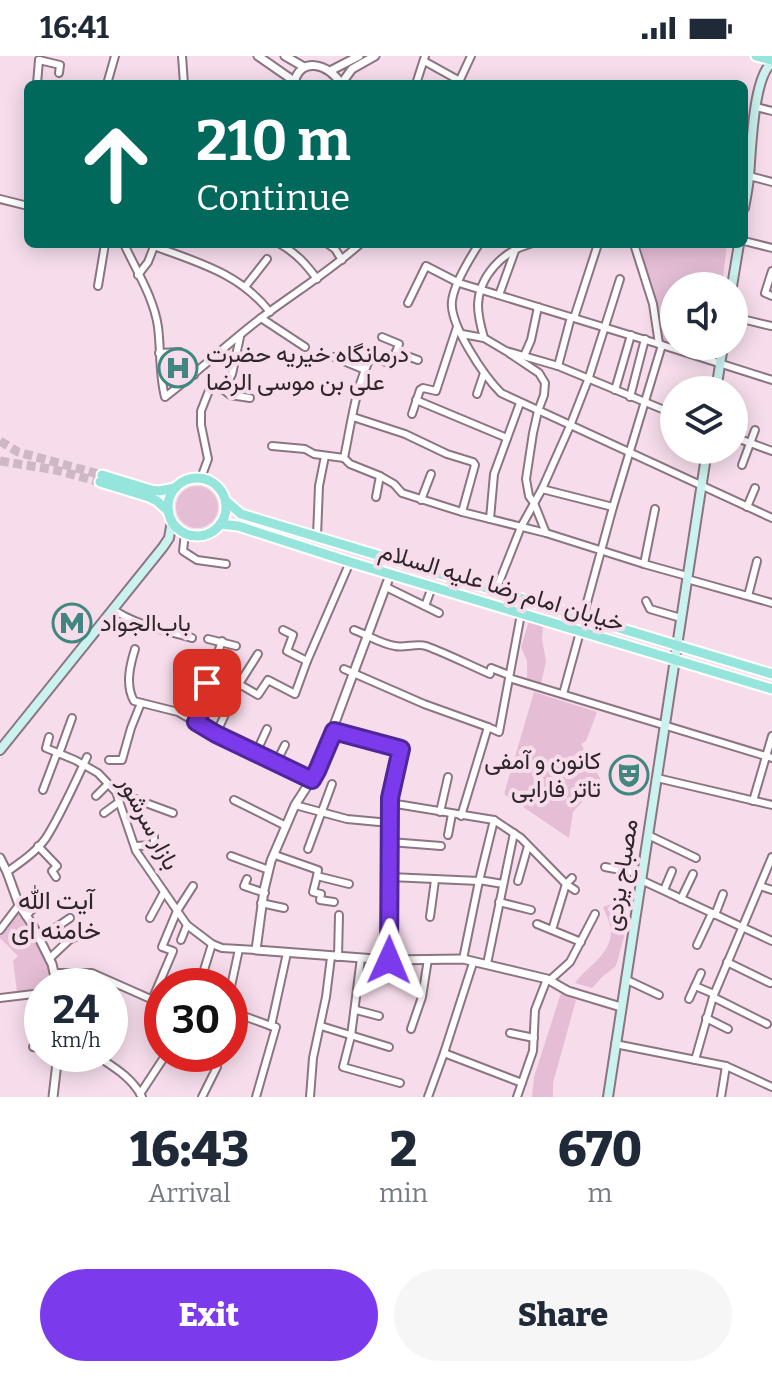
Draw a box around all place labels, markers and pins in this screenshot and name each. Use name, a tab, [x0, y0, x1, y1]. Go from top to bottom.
place label: درمانگاه خیریه حضرت علی بن موسی الرضا	[206, 340, 409, 397]
hospital icon: درمانگاه خیریه حضرت علی بن موسی الرضا	[157, 347, 199, 389]
metro station icon: باب‌الجواد	[51, 602, 93, 644]
place label: باب‌الجواد	[100, 609, 191, 638]
pin	[173, 649, 241, 717]
place label: کانون و آمفی تاتر فارابی	[484, 747, 601, 804]
theatre icon: کانون و آمفی تاتر فارابی	[608, 754, 650, 796]

